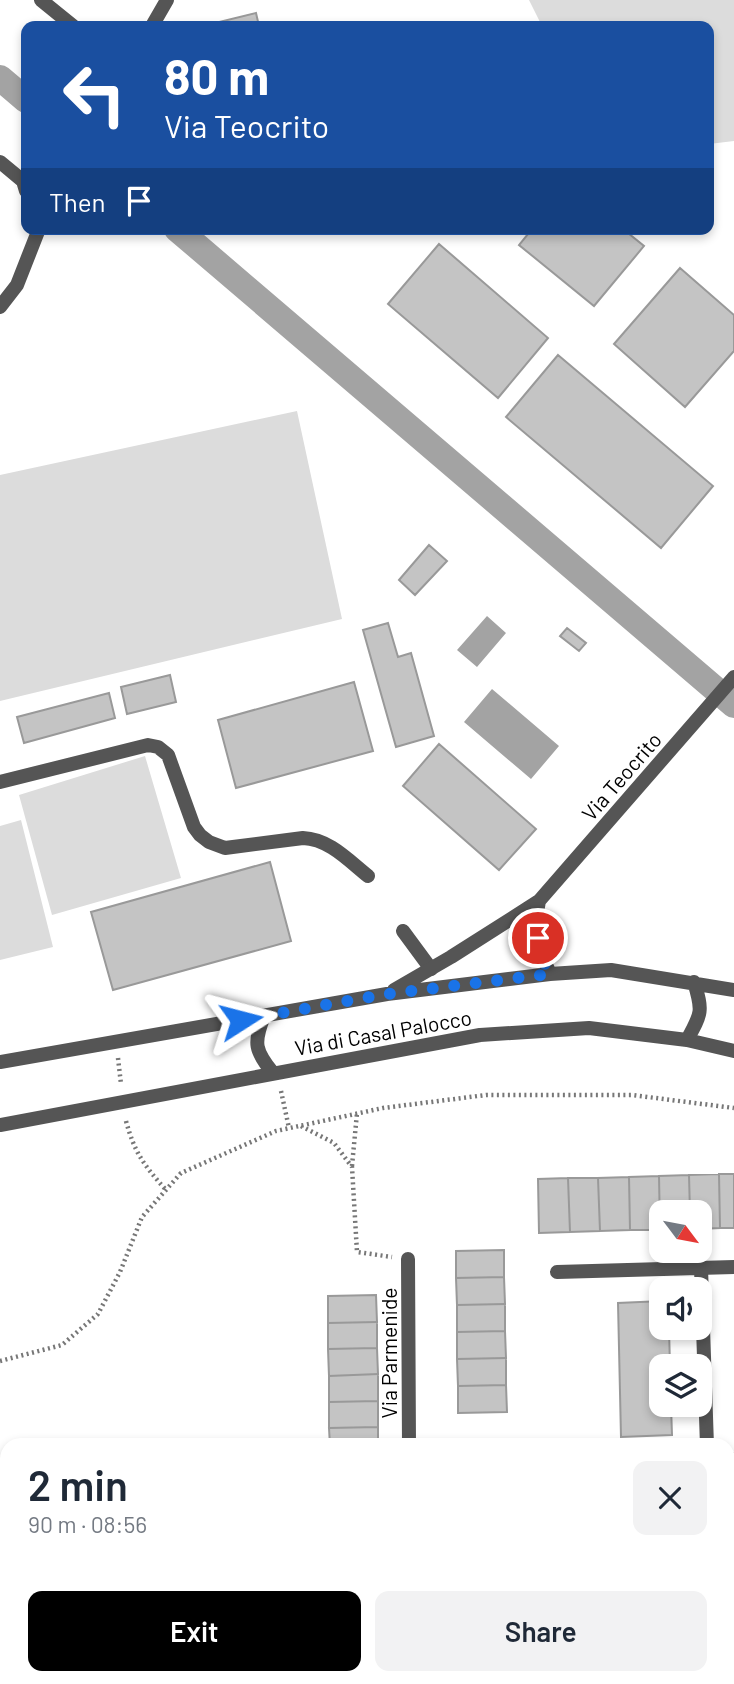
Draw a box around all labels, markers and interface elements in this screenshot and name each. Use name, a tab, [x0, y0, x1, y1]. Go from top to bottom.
text: 80 m	[164, 46, 269, 105]
icon: left	[49, 49, 140, 140]
text: Via Teocrito	[164, 106, 329, 144]
icon: arrive	[120, 182, 158, 220]
text: Then	[49, 186, 106, 217]
street label: Via Teocrito	[576, 727, 666, 825]
pin	[508, 908, 568, 968]
icon: arrive	[519, 919, 557, 957]
position arrow	[204, 983, 278, 1057]
street label: Via di Casal Palocco	[292, 1004, 474, 1060]
north arrow	[649, 1200, 712, 1264]
map controls	[649, 1200, 712, 1417]
button: sound	[649, 1277, 712, 1340]
street label: Via Parmenide	[376, 1287, 401, 1419]
button: layers	[649, 1354, 712, 1417]
text: 2 min	[28, 1459, 128, 1509]
button: close	[633, 1461, 707, 1535]
text: 90 m · 08:56	[28, 1510, 147, 1538]
button: Exit	[28, 1591, 361, 1671]
button: Share	[375, 1591, 707, 1671]

